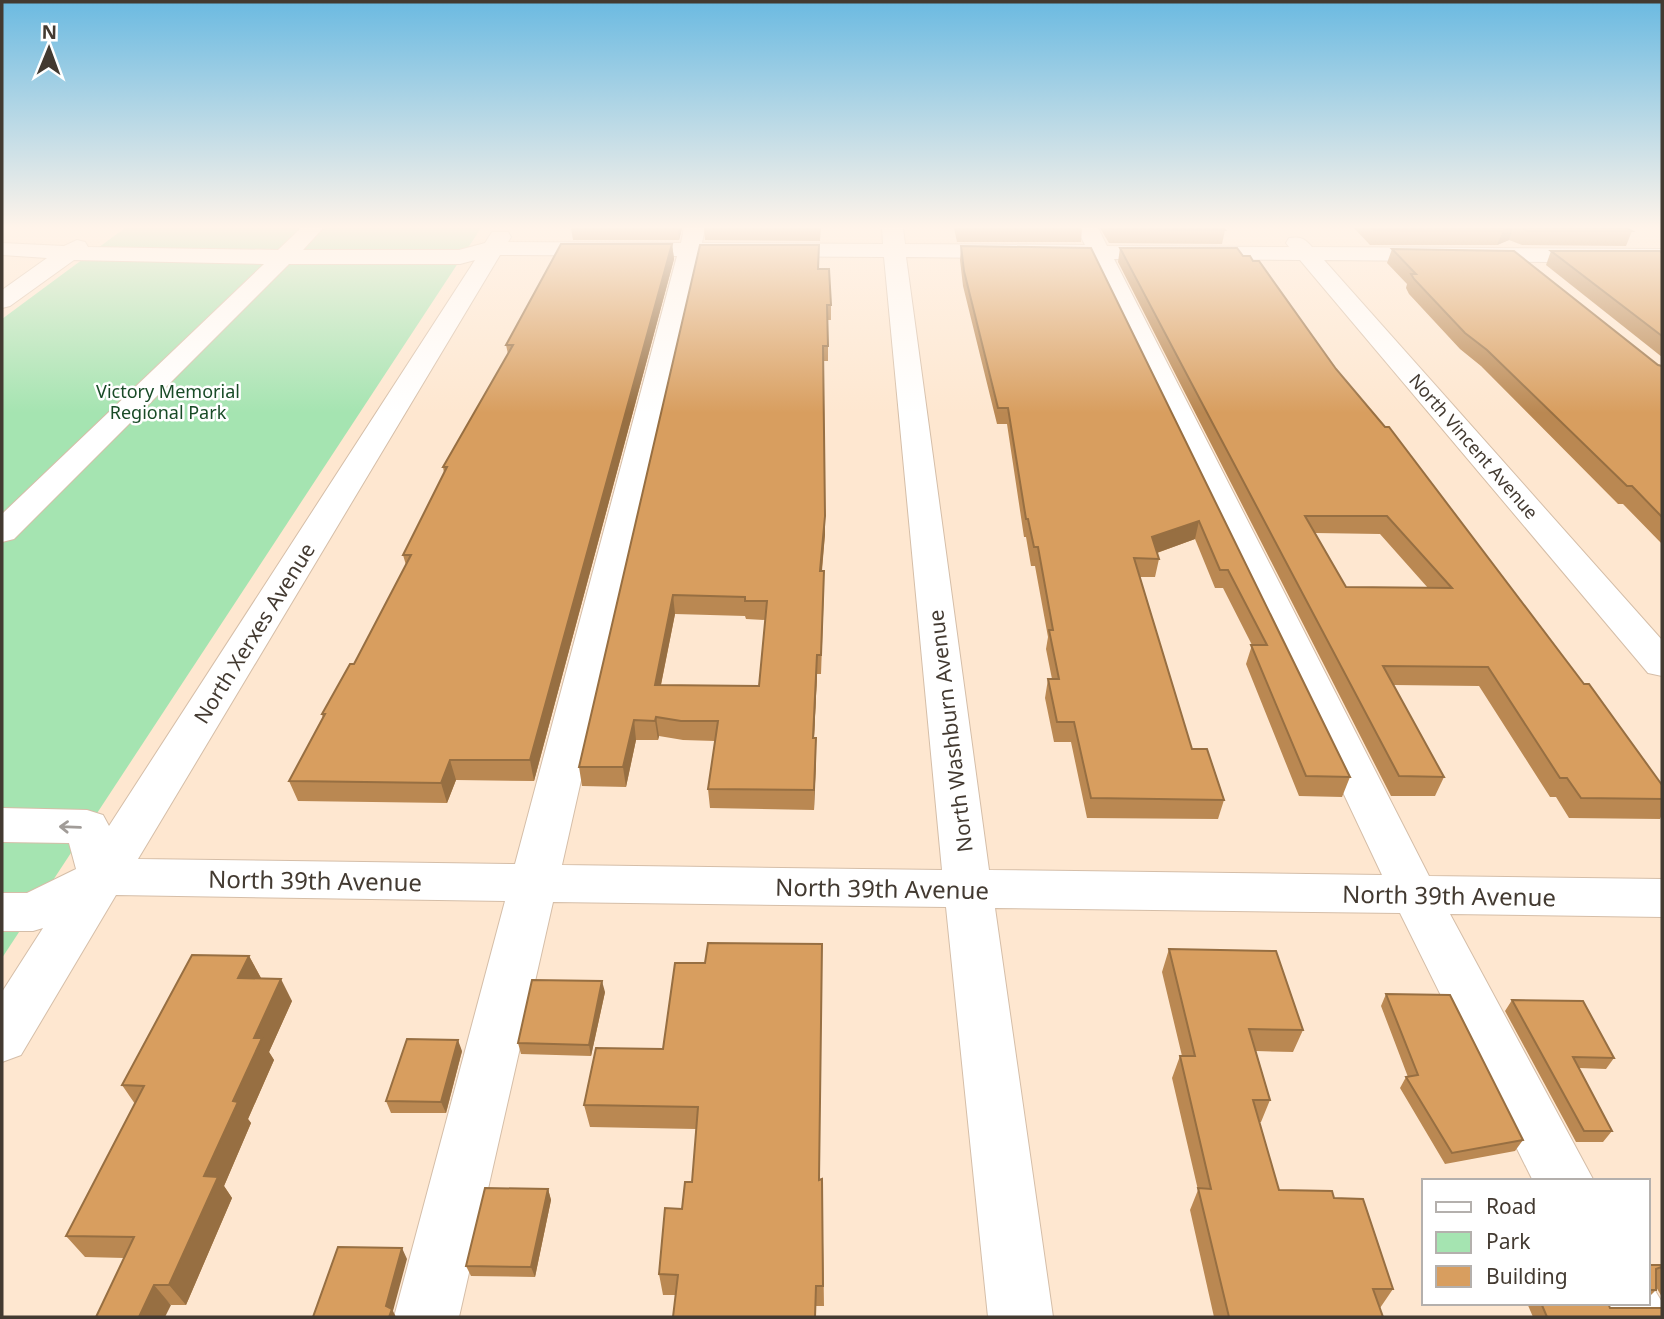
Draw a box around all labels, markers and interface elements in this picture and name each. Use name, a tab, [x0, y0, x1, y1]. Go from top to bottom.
north arrow	[14, 14, 84, 84]
text: N	[41, 19, 57, 45]
street label: North Vincent Avenue	[1404, 368, 1544, 524]
park label: Victory Memorial Regional Park	[96, 379, 240, 424]
street label: North Xerxes Avenue	[187, 537, 321, 729]
street label: North Washburn Avenue	[921, 608, 979, 854]
one-way arrow	[59, 820, 82, 834]
street label: North 39th Avenue	[208, 862, 422, 898]
street label: North 39th Avenue	[775, 870, 989, 906]
street label: North 39th Avenue	[1342, 877, 1556, 913]
legend	[1422, 1179, 1650, 1305]
text: Road	[1486, 1192, 1536, 1220]
text: Park	[1486, 1227, 1531, 1255]
text: Building	[1486, 1262, 1568, 1290]

